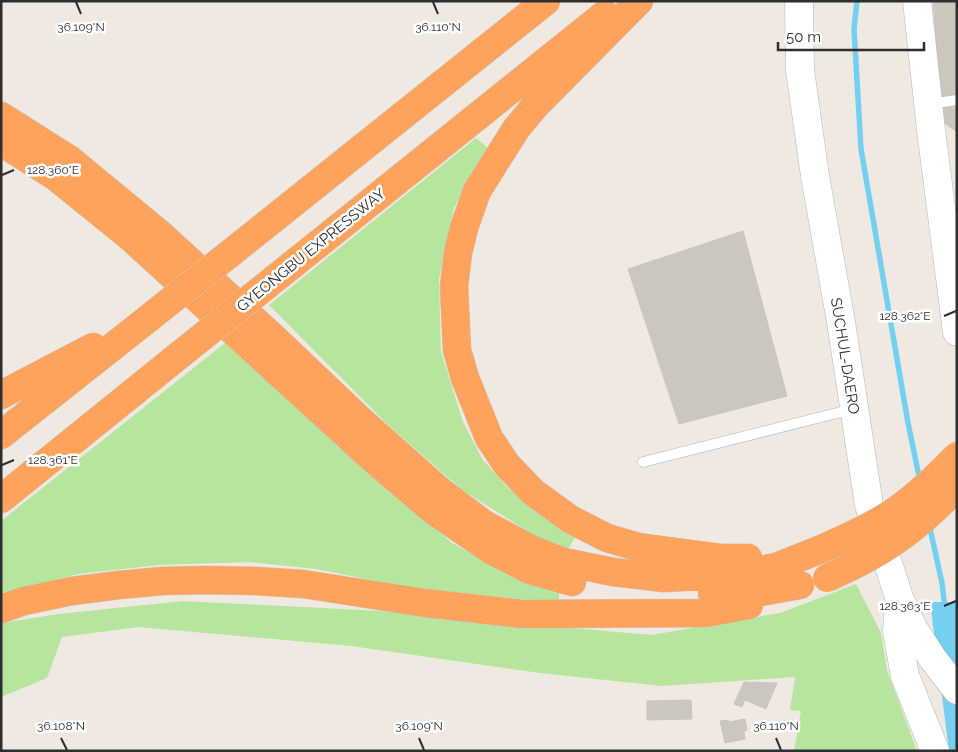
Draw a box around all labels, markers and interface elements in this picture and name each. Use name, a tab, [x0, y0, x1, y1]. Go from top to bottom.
text: 36.109°N	[57, 20, 105, 34]
text: 36.110°N	[415, 20, 461, 34]
scale bar	[778, 20, 924, 52]
text: 50 m	[786, 28, 821, 46]
text: 128.360°E	[27, 163, 79, 177]
street label: GYEONGBU EXPRESSWAY	[233, 184, 389, 316]
street label: SUCHUL-DAERO	[827, 296, 863, 416]
text: 128.362°E	[879, 309, 931, 323]
text: 128.361°E	[28, 453, 78, 467]
text: 128.363°E	[879, 599, 931, 613]
text: 36.108°N	[37, 719, 85, 733]
text: 36.109°N	[395, 719, 443, 733]
text: 36.110°N	[753, 719, 799, 733]

